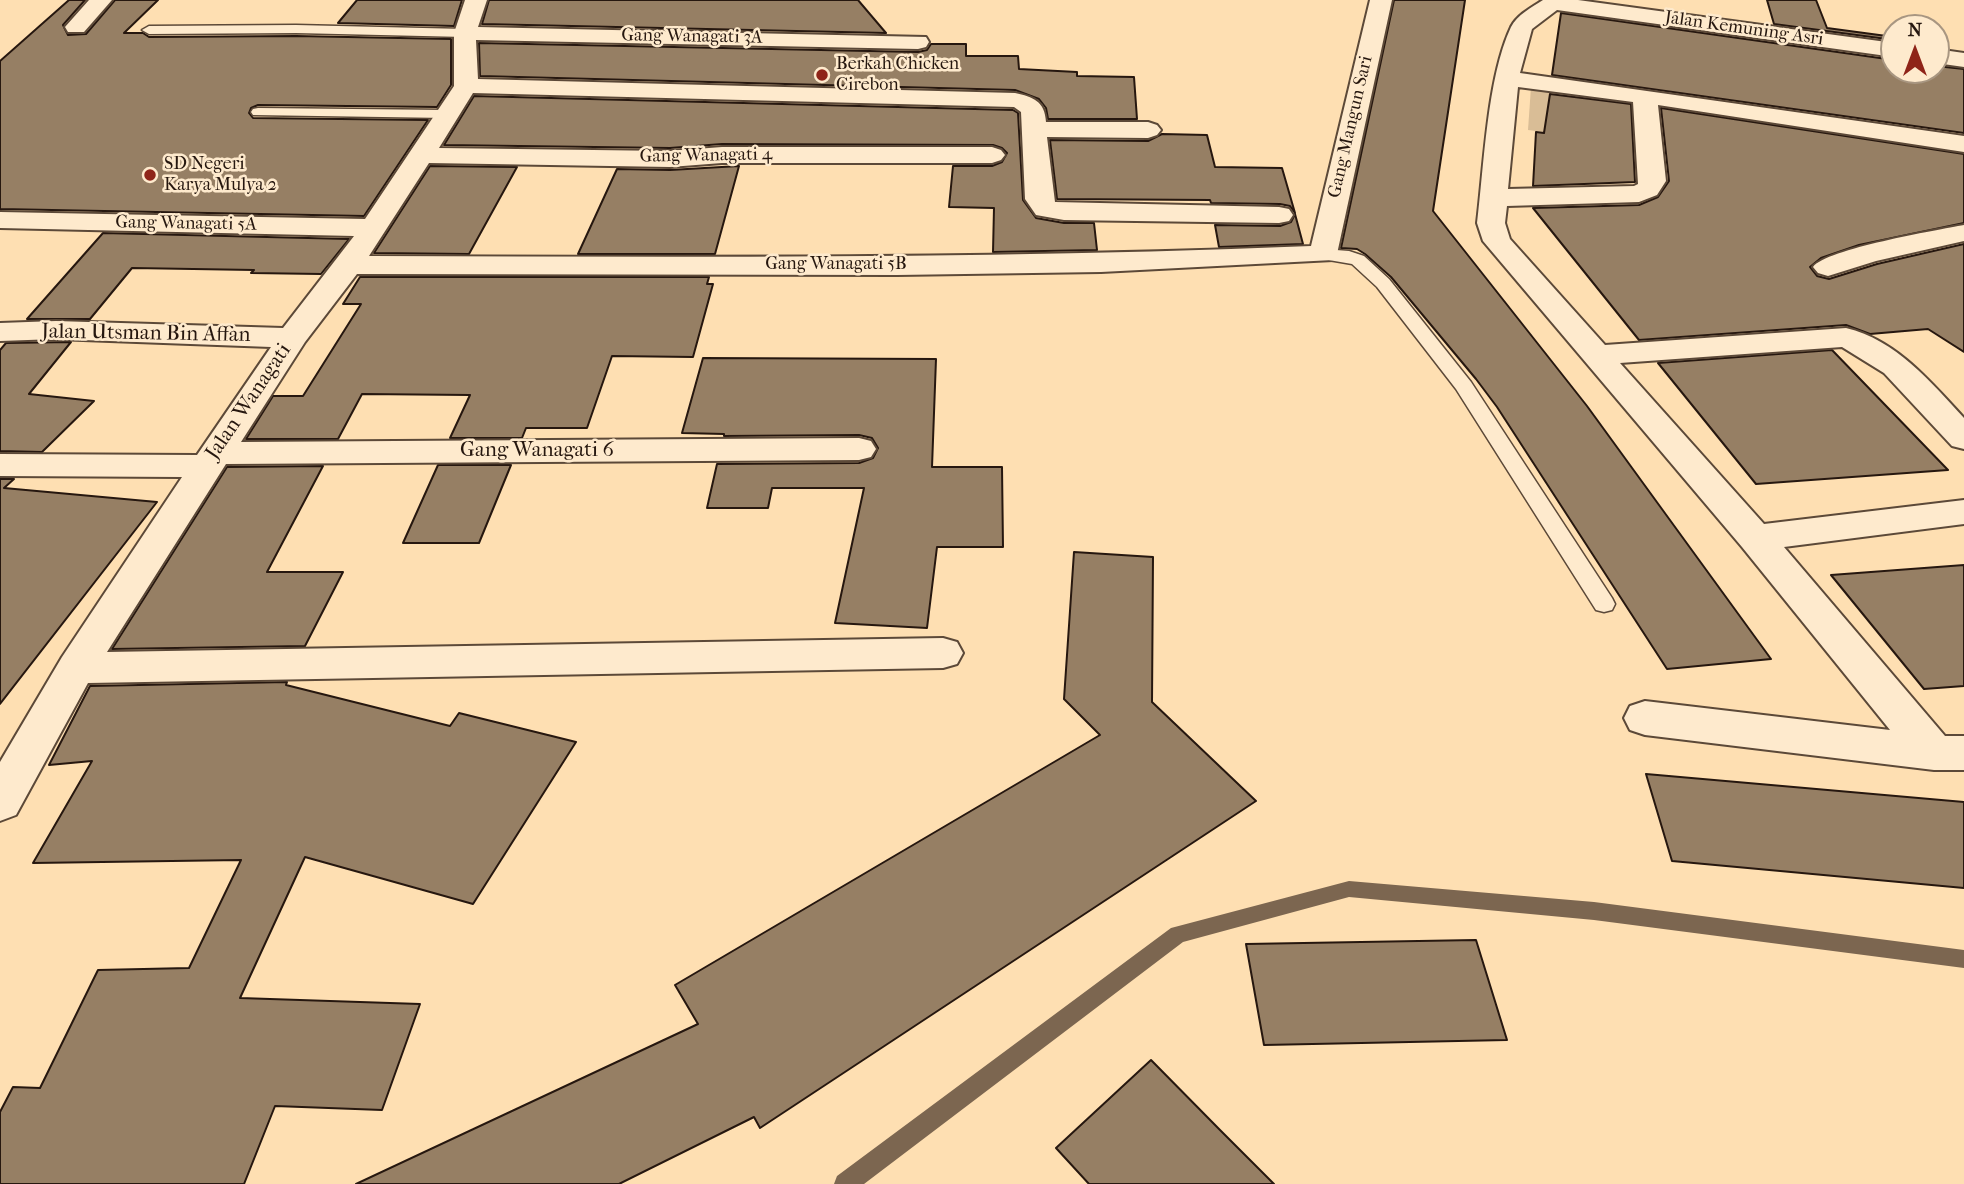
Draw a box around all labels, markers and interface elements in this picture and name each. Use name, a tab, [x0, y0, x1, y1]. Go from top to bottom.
street label: Jalan Kemuning Asri	[1663, 7, 1825, 51]
north arrow	[1880, 14, 1950, 84]
text: N	[1908, 19, 1922, 41]
street label: Gang Wanagati 3A	[621, 25, 763, 49]
place label: Berkah Chicken Cirebon	[836, 54, 959, 96]
street label: Gang Mangun Sari	[1324, 54, 1378, 200]
marker: Berkah Chicken Cirebon	[814, 67, 830, 83]
street label: Gang Wanagati 4	[639, 144, 773, 168]
place label: SD Negeri Karya Mulya 2	[164, 154, 277, 196]
marker: SD Negeri Karya Mulya 2	[142, 167, 158, 183]
street label: Gang Wanagati 5A	[115, 212, 257, 236]
street label: Gang Wanagati 5B	[765, 254, 907, 276]
street label: Jalan Utsman Bin Affan	[41, 320, 251, 348]
street label: Jalan Wanagati	[201, 339, 297, 465]
street label: Gang Wanagati 6	[460, 438, 614, 464]

